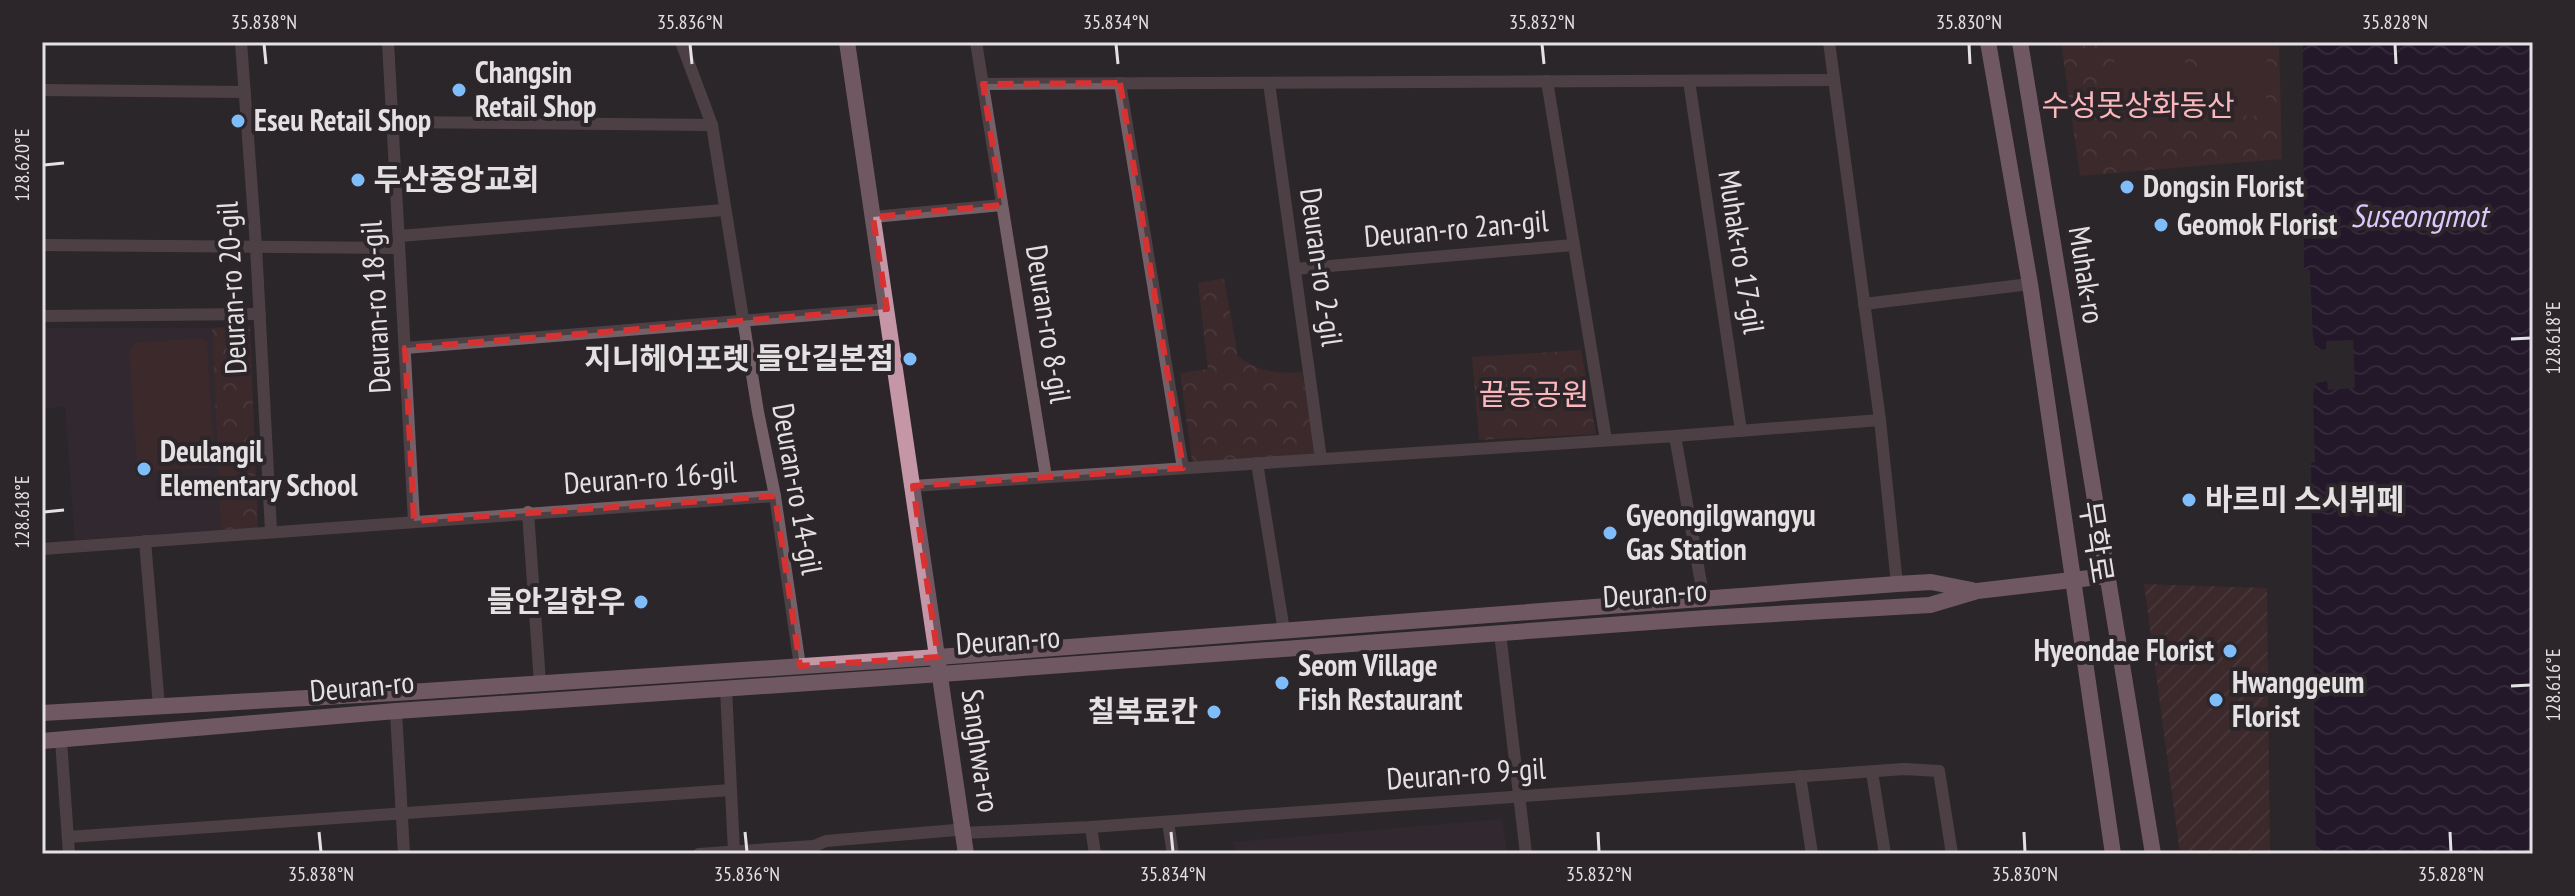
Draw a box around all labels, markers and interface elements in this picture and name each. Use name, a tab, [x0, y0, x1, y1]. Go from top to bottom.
text: 35.838°N	[231, 9, 297, 35]
text: 35.836°N	[657, 9, 723, 35]
text: 35.834°N	[1083, 9, 1149, 35]
text: 35.832°N	[1509, 9, 1575, 35]
text: 35.830°N	[1936, 9, 2002, 35]
text: 35.828°N	[2362, 9, 2428, 35]
place label: Changsin Retail Shop	[475, 52, 596, 125]
marker: Changsin Retail Shop	[450, 81, 468, 99]
park label: 수성못상화동산	[2041, 85, 2235, 124]
place label: Eseu Retail Shop	[254, 100, 431, 139]
marker: Eseu Retail Shop	[229, 112, 247, 130]
text: 128.620°E	[9, 129, 35, 201]
place label: 두산중앙교회	[374, 159, 540, 198]
place label: Dongsin Florist	[2143, 166, 2304, 205]
street label: Muhak-ro 17-gil	[1710, 167, 1775, 336]
marker: 두산중앙교회	[349, 171, 367, 189]
marker: Dongsin Florist	[2118, 178, 2136, 196]
street label: Deuran-ro 2-gil	[1292, 185, 1353, 348]
water label: Suseongmot	[2351, 194, 2490, 236]
street label: Deuran-ro 2an-gil	[1362, 200, 1550, 255]
street label: Deuran-ro 20-gil	[207, 201, 255, 375]
place label: Geomok Florist	[2177, 204, 2337, 243]
marker: Geomok Florist	[2152, 216, 2170, 234]
street label: Deuran-ro 18-gil	[351, 220, 399, 394]
street label: Muhak-ro	[2061, 223, 2114, 326]
street label: Deuran-ro 8-gil	[1018, 242, 1081, 406]
text: 128.618°E	[2540, 302, 2566, 374]
place label: 지니헤어포렛 들안길본점	[584, 338, 894, 377]
marker: 지니헤어포렛 들안길본점	[901, 350, 919, 368]
park label: 끝동공원	[1479, 374, 1589, 413]
street label: Deuran-ro 14-gil	[764, 400, 833, 577]
place label: Deulangil Elementary School	[160, 431, 358, 504]
street label: Deuran-ro 16-gil	[562, 451, 738, 502]
marker: Deulangil Elementary School	[135, 460, 153, 478]
text: 128.618°E	[9, 476, 35, 548]
place label: 바르미 스시뷔페	[2205, 479, 2404, 518]
marker: 바르미 스시뷔페	[2180, 491, 2198, 509]
place label: Gyeongilgwangyu Gas Station	[1626, 495, 1816, 568]
street label: 무학로	[2072, 498, 2123, 586]
marker: Gyeongilgwangyu Gas Station	[1601, 524, 1619, 542]
street label: Deuran-ro	[1601, 569, 1708, 616]
place label: 들안길한우	[487, 581, 625, 620]
marker: 들안길한우	[632, 593, 650, 611]
street label: Deuran-ro	[954, 616, 1061, 663]
place label: Hyeondae Florist	[2034, 630, 2214, 669]
marker: Hyeondae Florist	[2221, 642, 2239, 660]
place label: Seom Village Fish Restaurant	[1298, 645, 1463, 718]
text: 128.616°E	[2540, 649, 2566, 721]
street label: Deuran-ro	[308, 662, 416, 709]
place label: Hwanggeum Florist	[2232, 662, 2364, 735]
marker: Seom Village Fish Restaurant	[1273, 674, 1291, 692]
street label: Sanghwa-ro	[954, 687, 1009, 815]
place label: 칠복료칸	[1088, 691, 1198, 730]
marker: Hwanggeum Florist	[2207, 691, 2225, 709]
marker: 칠복료칸	[1205, 703, 1223, 721]
street label: Deuran-ro 9-gil	[1385, 747, 1547, 798]
text: 35.838°N	[288, 861, 354, 887]
text: 35.836°N	[714, 861, 780, 887]
text: 35.834°N	[1140, 861, 1206, 887]
text: 35.832°N	[1566, 861, 1632, 887]
text: 35.830°N	[1992, 861, 2058, 887]
text: 35.828°N	[2418, 861, 2484, 887]

